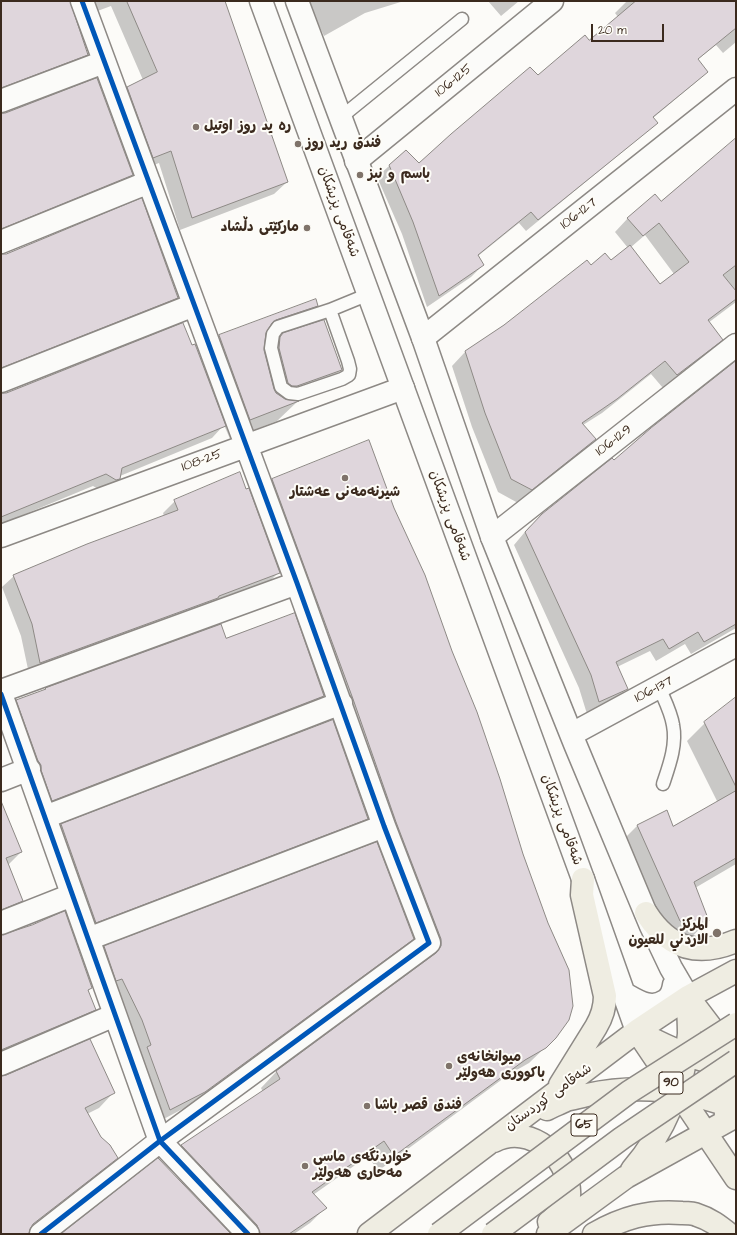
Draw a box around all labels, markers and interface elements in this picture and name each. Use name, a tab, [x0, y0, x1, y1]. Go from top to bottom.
scale bar	[593, 16, 666, 42]
text: 20 m	[598, 22, 627, 39]
street label: 106-125	[432, 61, 476, 101]
place label: ره يد روز اوتيل	[204, 119, 291, 135]
marker: ره يد روز اوتيل	[191, 122, 201, 132]
place label: فندق ريد روز	[306, 136, 381, 152]
marker: فندق ريد روز	[293, 139, 303, 149]
street label: شەقامی پزیشکان	[314, 164, 362, 260]
place label: باسم و نبز	[368, 167, 430, 183]
marker: باسم و نبز	[355, 170, 365, 180]
street label: 106-127	[557, 194, 601, 234]
place label: مارکێتی دڵشاد	[221, 220, 299, 236]
marker: مارکێتی دڵشاد	[302, 223, 312, 233]
street label: 106-129	[592, 422, 636, 460]
street label: 108-25	[179, 446, 225, 476]
street label: شەقامی پزیشکان	[425, 468, 473, 564]
marker: شیرنەمەنی عەشتار	[340, 473, 350, 483]
place label: شیرنەمەنی عەشتار	[290, 485, 400, 501]
street label: 106-137	[632, 673, 676, 707]
street label: شەقامی پزیشکان	[537, 772, 585, 868]
place label: المركز الاردني للعيون	[628, 917, 708, 950]
marker: المركز الاردني للعيون	[711, 927, 723, 939]
place label: میوانخانەی باکووری هەولێر	[457, 1050, 545, 1082]
marker: میوانخانەی باکووری هەولێر	[444, 1061, 454, 1071]
street label: شەقامی کوردستان	[502, 1061, 596, 1135]
road number: 90	[659, 1072, 683, 1094]
place label: فندق قصر باشا	[375, 1098, 462, 1114]
marker: فندق قصر باشا	[362, 1101, 372, 1111]
road number: 65	[571, 1114, 597, 1136]
place label: خواردنگەی ماسی مەحاری هەولێر	[313, 1150, 411, 1182]
marker: خواردنگەی ماسی مەحاری هەولێر	[300, 1161, 310, 1171]

